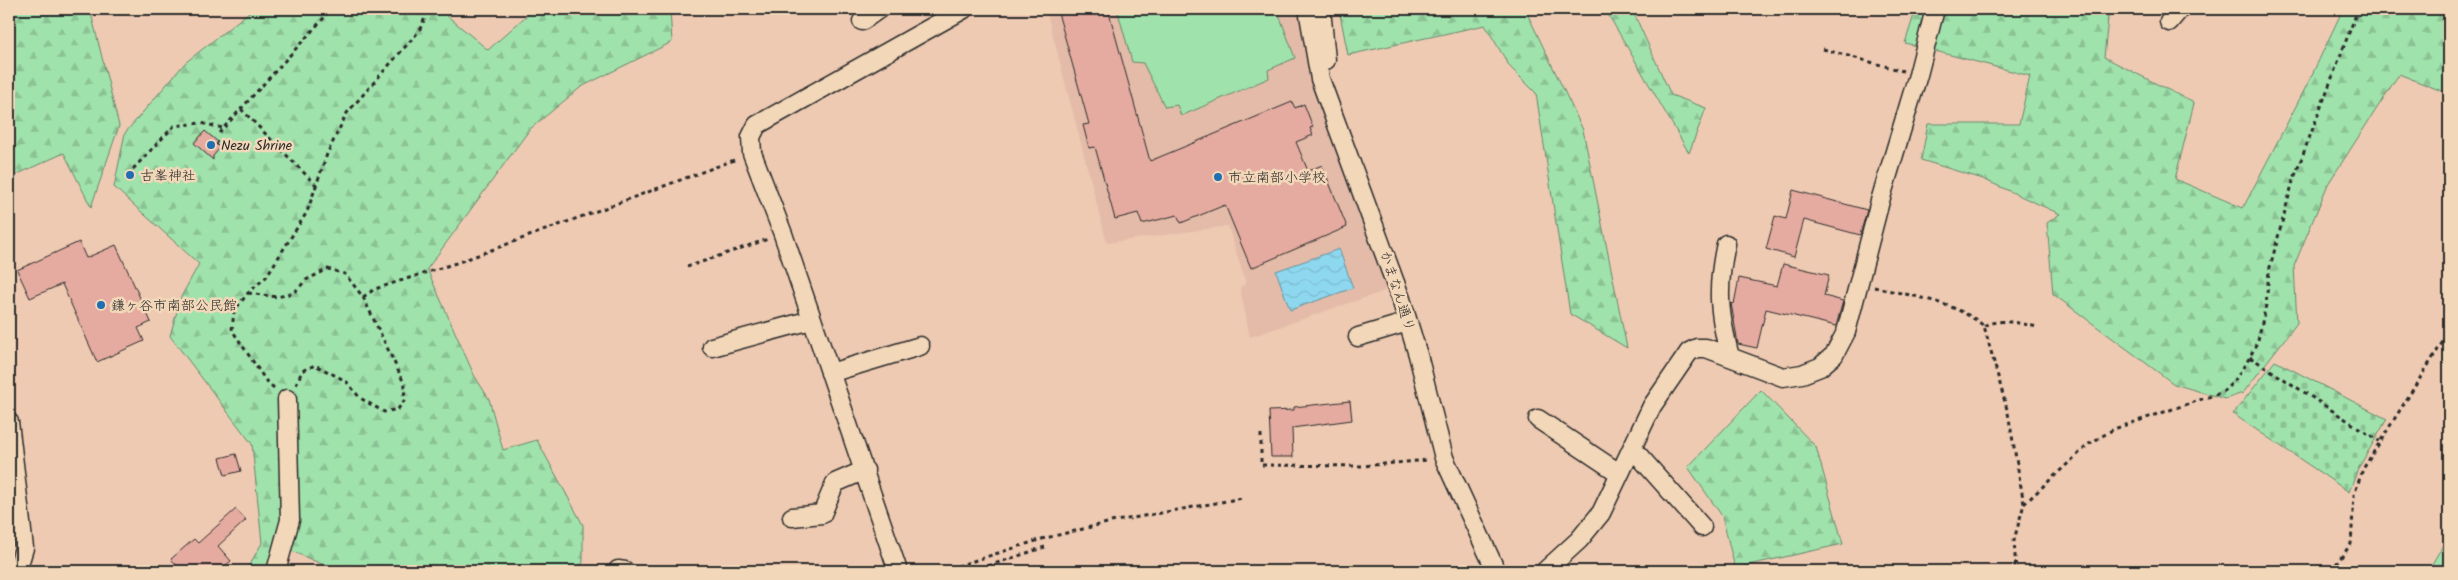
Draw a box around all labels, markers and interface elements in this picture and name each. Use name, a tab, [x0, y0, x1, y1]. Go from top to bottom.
place label: Nezu Shrine	[221, 135, 293, 157]
marker: Nezu Shrine	[205, 139, 217, 151]
place label: 古峯神社	[140, 165, 196, 187]
place label: 市立南部小学校	[1228, 167, 1326, 189]
marker: 古峯神社	[124, 169, 136, 181]
marker: 市立南部小学校	[1212, 171, 1224, 183]
street label: かまなん通り	[1374, 248, 1420, 335]
place label: 鎌ヶ谷市南部公民館	[111, 295, 237, 317]
marker: 鎌ヶ谷市南部公民館	[95, 299, 107, 311]

